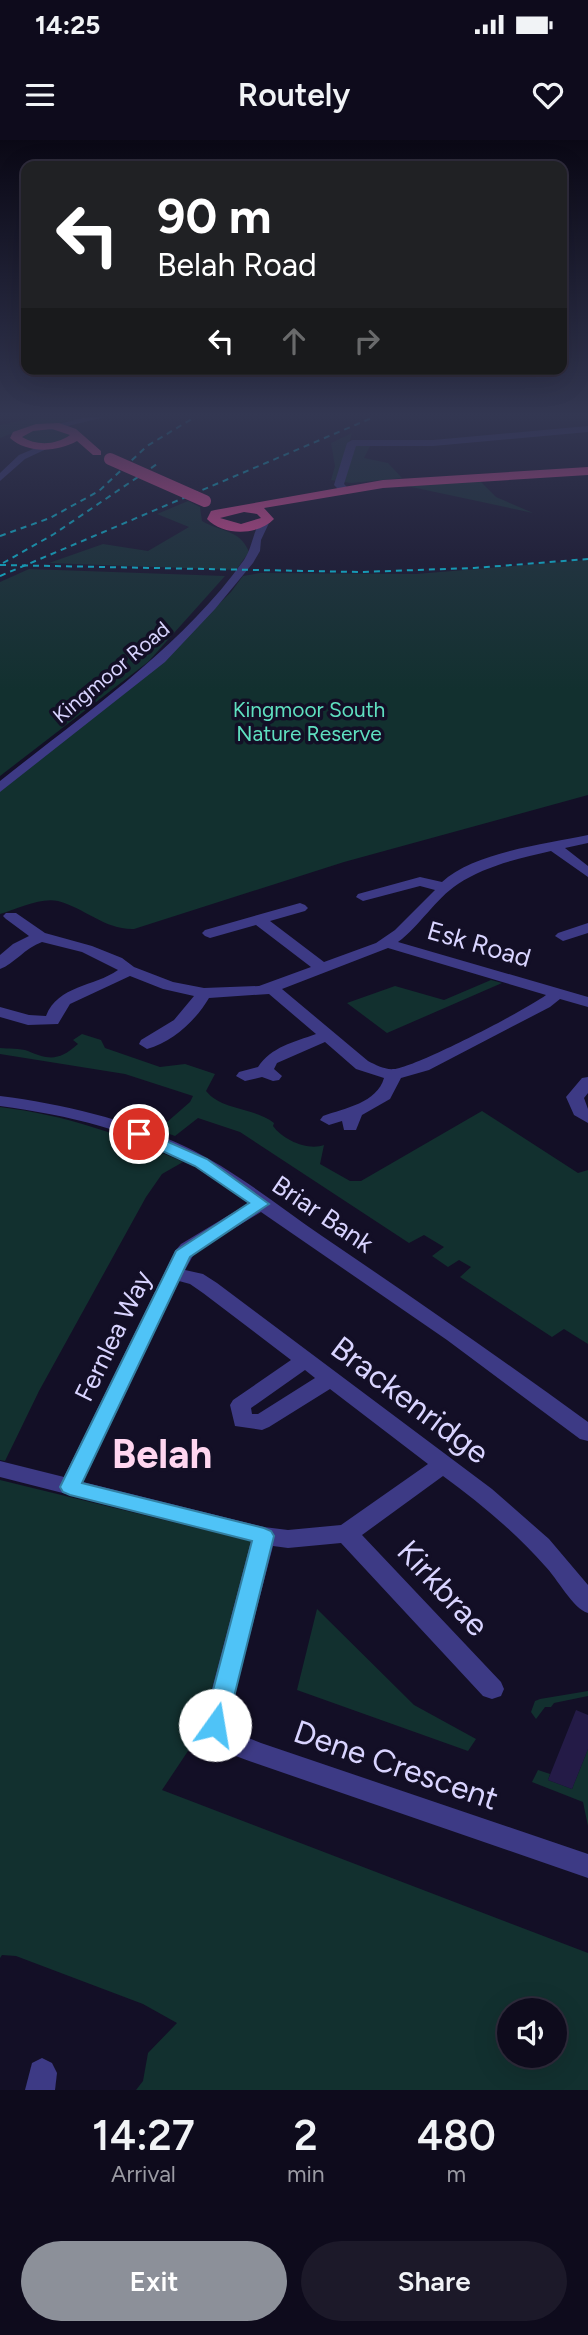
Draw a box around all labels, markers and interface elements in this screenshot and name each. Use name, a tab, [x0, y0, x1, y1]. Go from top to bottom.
text: 14:25	[35, 9, 100, 41]
icon: menu	[21, 76, 59, 114]
text: Routely	[238, 76, 350, 114]
icon: heart	[529, 76, 567, 114]
text: 90 m	[157, 186, 272, 245]
icon: left	[42, 189, 133, 280]
text: Belah Road	[157, 246, 317, 284]
icon: left	[202, 322, 240, 360]
icon: ahead	[275, 322, 313, 360]
icon: right	[348, 322, 386, 360]
street label: Kingmoor Road	[48, 616, 174, 728]
park label: Kingmoor South Nature Reserve	[233, 697, 385, 746]
street label: Esk Road	[423, 914, 535, 974]
pin	[109, 1104, 169, 1164]
icon: arrive	[120, 1115, 158, 1153]
street label: Briar Bank	[266, 1168, 380, 1260]
street label: Fernlea Way	[68, 1265, 159, 1407]
street label: Brackenridge	[324, 1328, 496, 1472]
district label: Belah	[112, 1430, 212, 1478]
street label: Kirkbrae	[389, 1532, 497, 1644]
position arrow	[178, 1688, 252, 1762]
street label: Dene Crescent	[289, 1712, 503, 1818]
map controls	[497, 1998, 567, 2068]
button: sound	[497, 1998, 567, 2068]
text: 14:27	[92, 2110, 195, 2161]
text: 2	[294, 2110, 318, 2161]
text: 480	[417, 2110, 496, 2161]
text: Arrival	[111, 2160, 176, 2188]
text: min	[287, 2160, 325, 2188]
text: m	[447, 2160, 466, 2188]
button: Exit	[21, 2241, 287, 2321]
button: Share	[301, 2241, 567, 2321]

